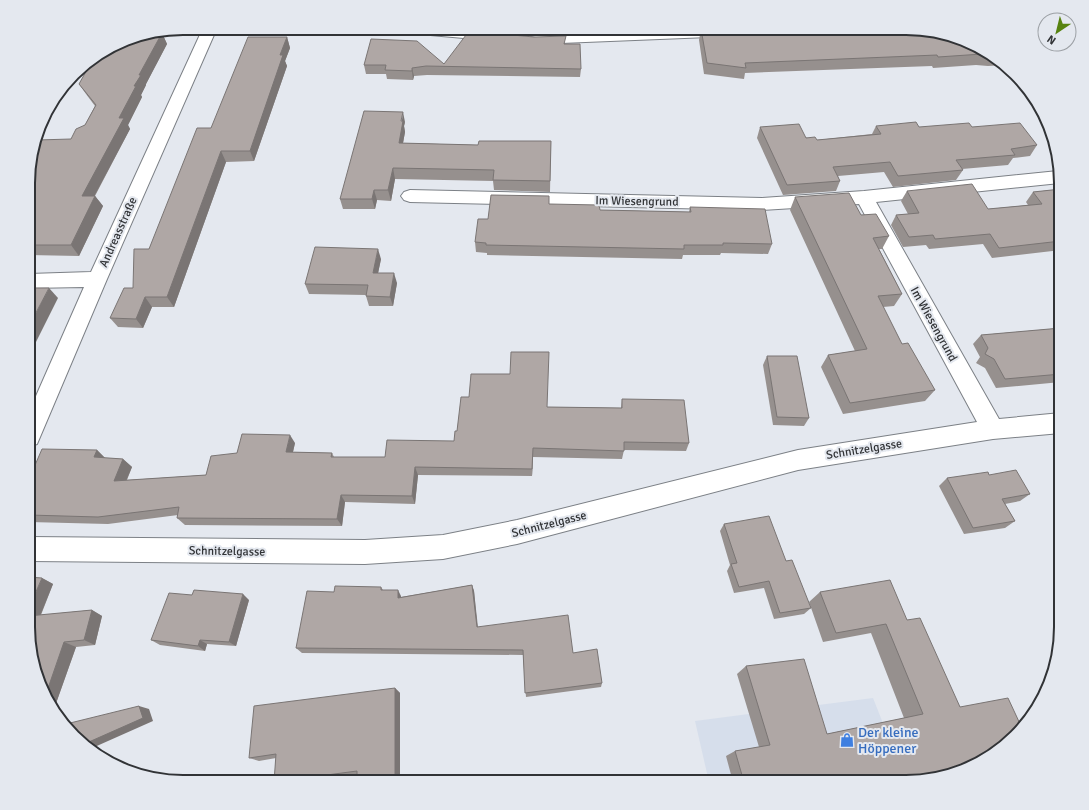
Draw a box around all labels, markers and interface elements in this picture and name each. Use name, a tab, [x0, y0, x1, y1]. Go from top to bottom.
north arrow	[1037, 12, 1077, 52]
text: N	[1045, 32, 1058, 47]
street label: Im Wiesengrund	[595, 193, 679, 210]
street label: Andreasstraße	[96, 195, 141, 270]
street label: Im Wiesengrund	[907, 284, 960, 364]
street label: Schnitzelgasse	[825, 436, 903, 463]
street label: Schnitzelgasse	[510, 508, 588, 541]
street label: Schnitzelgasse	[189, 543, 265, 560]
place label: Der kleine Höppener	[858, 724, 919, 757]
shop icon: Der kleine Höppener	[839, 732, 855, 748]

